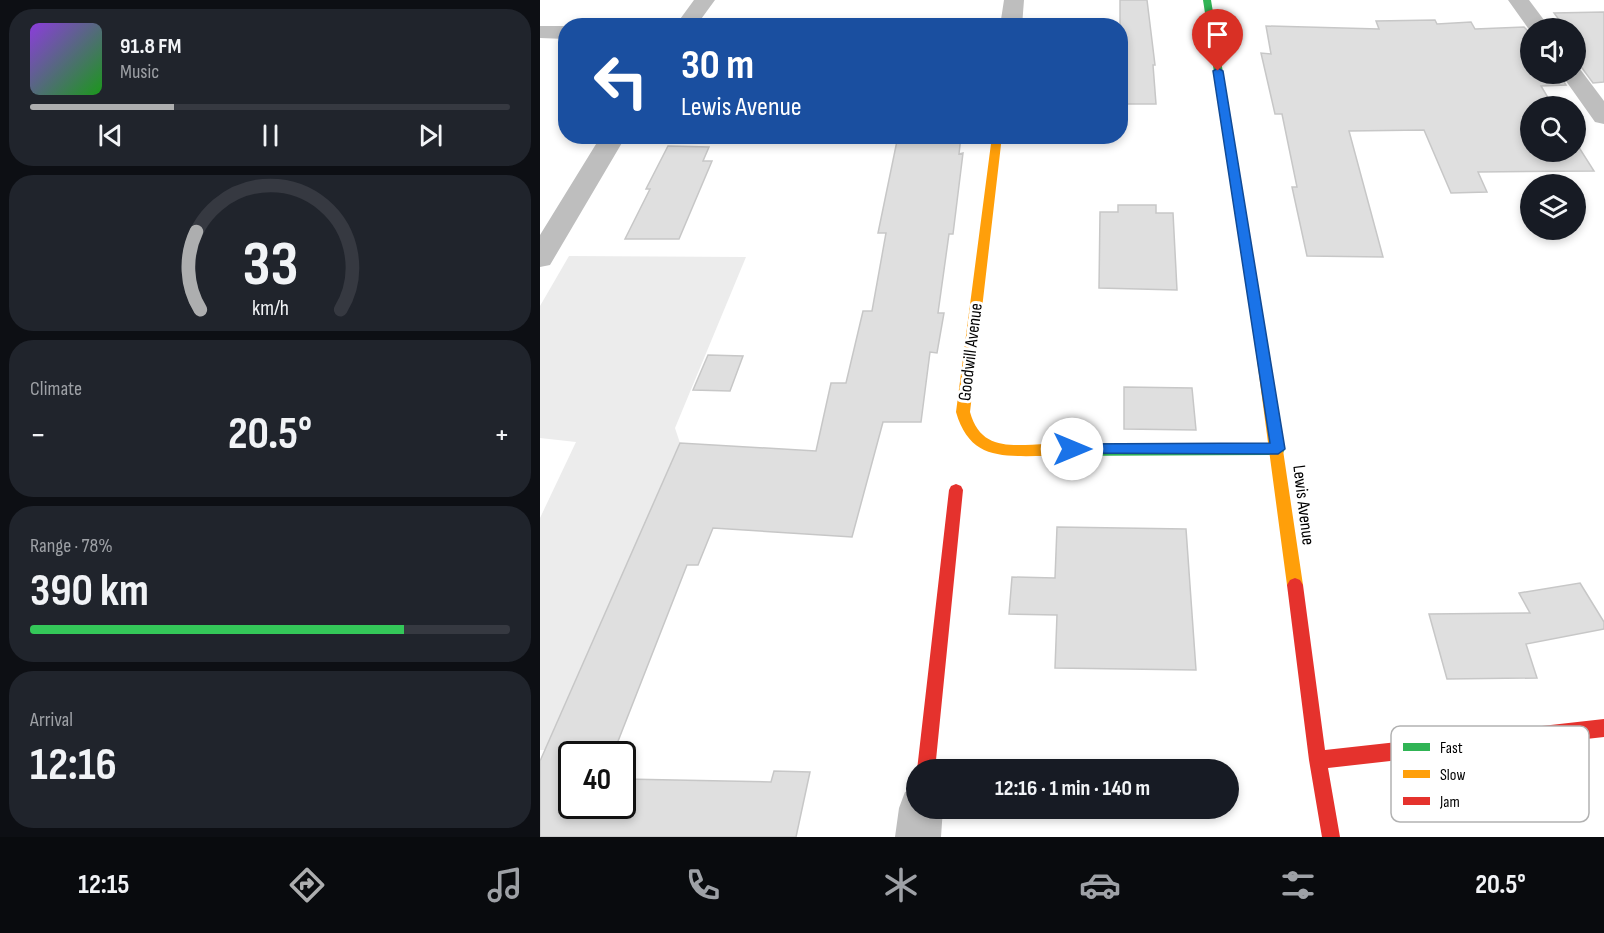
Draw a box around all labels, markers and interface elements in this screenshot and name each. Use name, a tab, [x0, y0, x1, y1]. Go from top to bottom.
pin	[1192, 9, 1243, 71]
icon: arrive	[1201, 18, 1234, 51]
map controls	[1520, 18, 1586, 240]
button: sound	[1520, 18, 1586, 84]
text: 91.8 FM	[120, 33, 181, 60]
text: 30 m	[681, 40, 754, 91]
icon: left	[582, 42, 660, 120]
text: Music	[120, 60, 159, 84]
text: Lewis Avenue	[681, 91, 802, 123]
button: search	[1520, 96, 1586, 162]
icon: previous	[94, 119, 127, 152]
icon: pause	[254, 119, 287, 152]
icon: next	[414, 119, 447, 152]
button: layers	[1520, 174, 1586, 240]
text: 33	[242, 228, 298, 303]
text: km/h	[251, 296, 289, 321]
street label: Goodwill Avenue	[954, 302, 987, 402]
text: Climate	[30, 377, 82, 401]
text: 20.5°	[228, 407, 312, 462]
text: −	[30, 415, 46, 455]
text: +	[494, 415, 510, 455]
position arrow	[1040, 417, 1104, 481]
street label: Lewis Avenue	[1288, 464, 1319, 546]
text: Range · 78%	[30, 534, 113, 558]
text: 390 km	[30, 564, 149, 619]
text: Arrival	[30, 708, 73, 732]
legend	[1391, 726, 1589, 822]
text: 12:16	[30, 738, 117, 793]
text: Fast	[1440, 739, 1463, 758]
speed limit sign: 40	[558, 741, 636, 819]
text: Slow	[1440, 766, 1465, 785]
text: 12:16 · 1 min · 140 m	[995, 775, 1150, 802]
text: Jam	[1439, 793, 1460, 812]
icon: directions	[286, 864, 328, 906]
icon: music	[484, 864, 526, 906]
icon: phone	[682, 864, 724, 906]
icon: climate	[880, 864, 922, 906]
icon: car	[1079, 864, 1121, 906]
icon: filters	[1277, 864, 1319, 906]
text: 12:15	[78, 869, 129, 901]
text: 20.5°	[1475, 869, 1526, 901]

